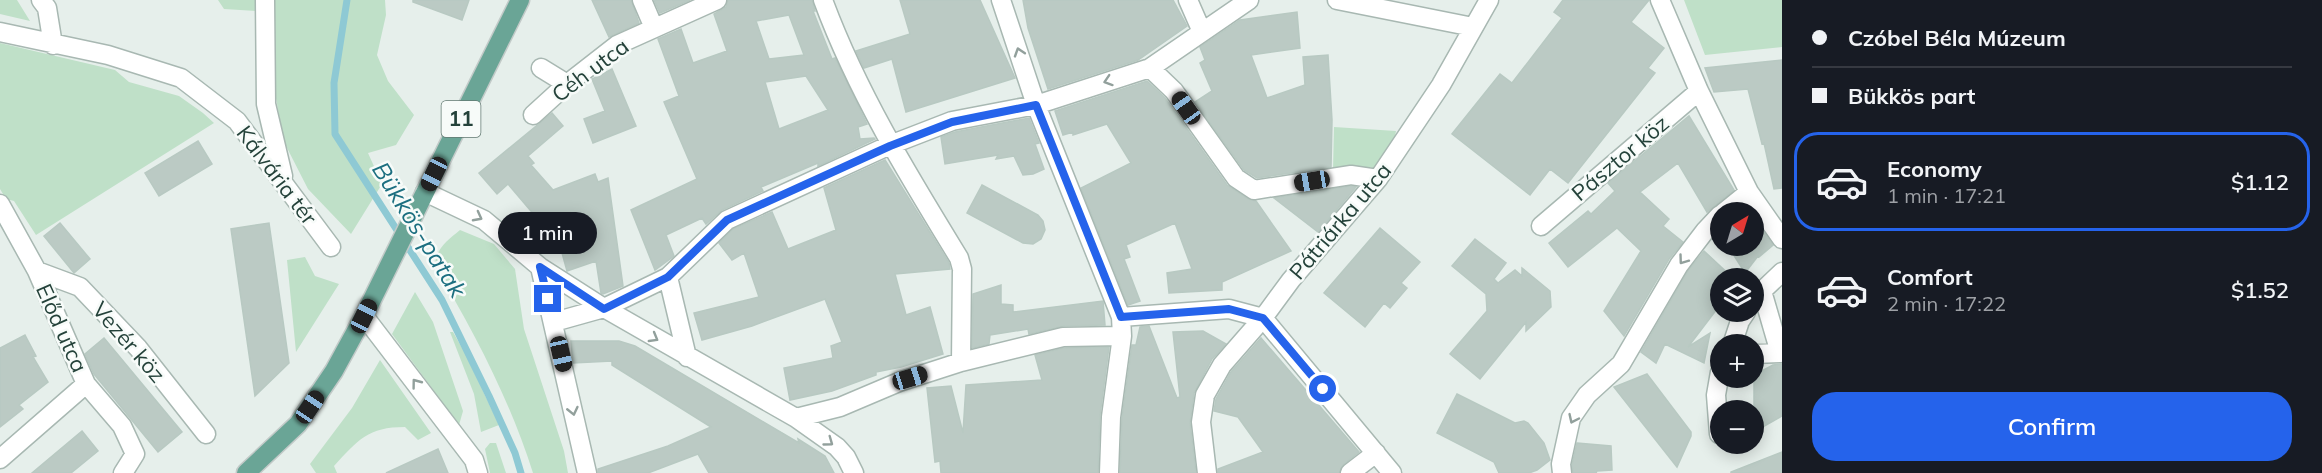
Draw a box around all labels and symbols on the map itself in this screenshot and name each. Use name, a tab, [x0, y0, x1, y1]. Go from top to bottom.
street label: Céh utca	[546, 32, 634, 108]
one-way arrow	[1013, 48, 1026, 58]
one-way arrow	[1103, 74, 1114, 86]
car	[1168, 88, 1204, 128]
road number: 11	[442, 101, 480, 137]
street label: Pásztor köz	[1566, 109, 1674, 207]
street label: Kálvária tér	[231, 120, 323, 230]
car	[418, 154, 450, 194]
water label: Bükkös-patak	[366, 156, 474, 303]
street label: Pátriárka utca	[1283, 157, 1397, 285]
car	[1293, 169, 1331, 193]
north arrow	[1710, 202, 1764, 256]
one-way arrow	[472, 210, 483, 222]
callout: 1 min	[498, 212, 598, 254]
one-way arrow	[1679, 254, 1690, 265]
street label: Előd utca	[30, 279, 94, 377]
route end	[534, 285, 561, 312]
street label: Vezér köz	[86, 296, 172, 388]
car	[348, 296, 380, 336]
one-way arrow	[648, 331, 658, 342]
car	[548, 334, 574, 374]
car	[890, 364, 930, 392]
route start	[1309, 375, 1336, 402]
one-way arrow	[412, 379, 423, 390]
car	[292, 387, 328, 427]
one-way arrow	[566, 406, 579, 416]
one-way arrow	[1568, 412, 1580, 423]
one-way arrow	[823, 434, 834, 445]

